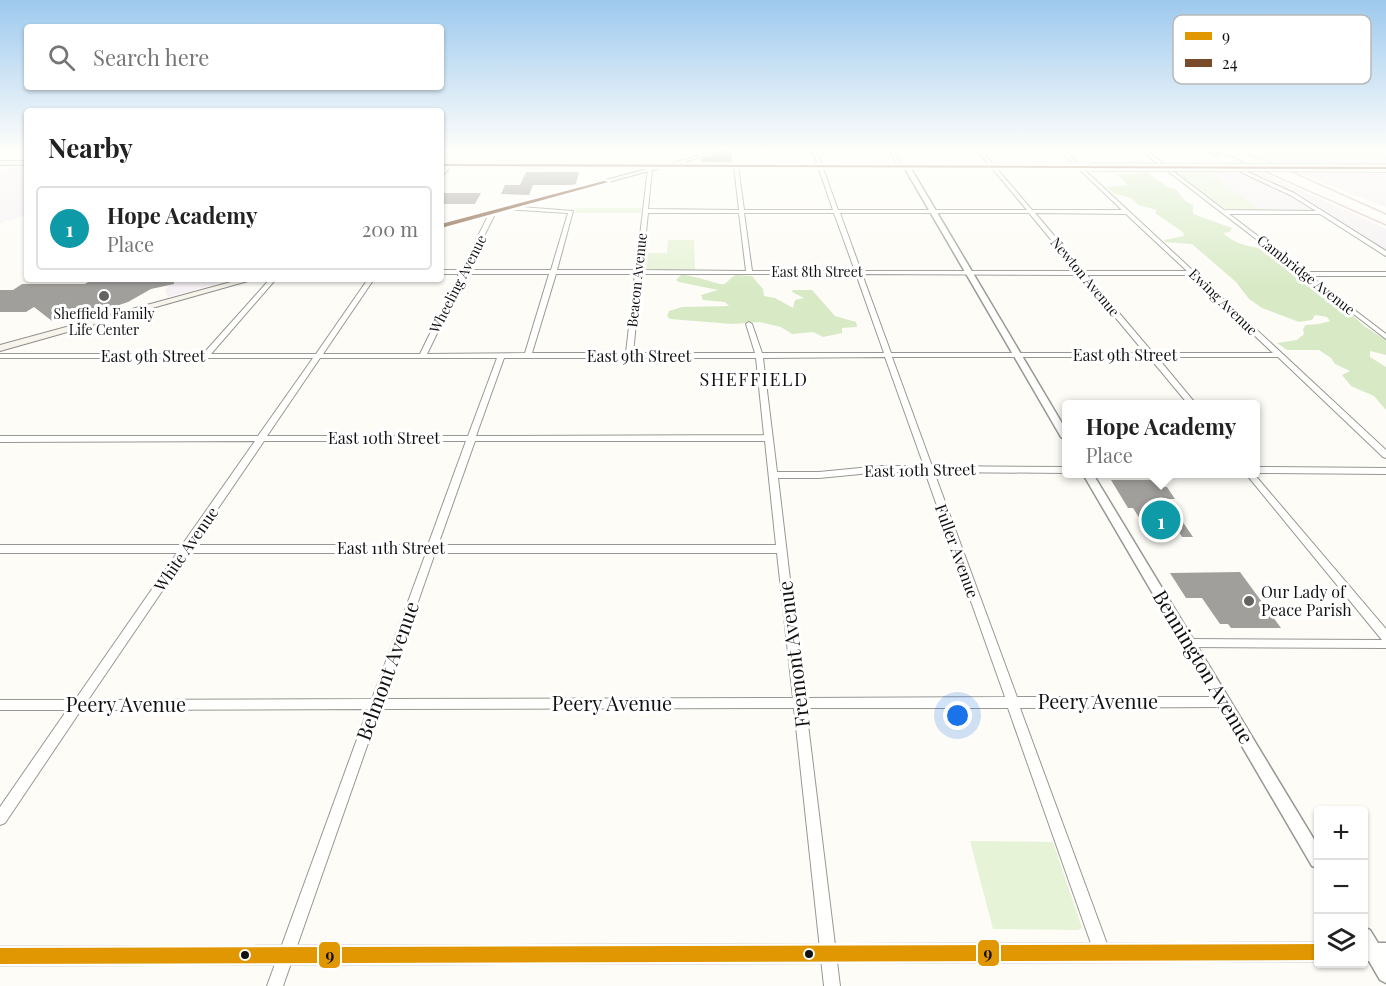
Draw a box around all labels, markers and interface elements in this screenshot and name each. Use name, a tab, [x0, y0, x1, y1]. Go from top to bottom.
legend	[1173, 15, 1371, 84]
search box	[24, 24, 444, 90]
text: 9	[1222, 25, 1230, 46]
icon: search	[45, 41, 78, 74]
text: Search here	[93, 42, 209, 72]
text: 24	[1222, 52, 1238, 73]
text: Nearby	[48, 130, 133, 165]
text: Hope Academy	[107, 200, 257, 230]
text: 1	[66, 215, 73, 242]
text: 200 m	[362, 215, 418, 242]
text: Place	[107, 230, 154, 257]
street label: Wheeling Avenue	[424, 231, 491, 337]
street label: Cambridge Avenue	[1254, 231, 1359, 319]
street label: Beacon Avenue	[622, 232, 651, 328]
street label: Newton Avenue	[1047, 233, 1124, 320]
street label: East 8th Street	[771, 262, 864, 281]
street label: Ewing Avenue	[1185, 264, 1262, 339]
marker: Sheffield Family Life Center	[97, 289, 111, 303]
place label: Sheffield Family Life Center	[54, 304, 154, 339]
street label: East 9th Street	[1073, 344, 1178, 365]
street label: East 9th Street	[101, 345, 206, 366]
street label: East 9th Street	[587, 345, 692, 366]
district label: SHEFFIELD	[700, 367, 808, 391]
popup	[1062, 400, 1260, 478]
text: Hope Academy	[1086, 411, 1236, 441]
street label: East 10th Street	[328, 427, 440, 448]
text: Place	[1086, 441, 1133, 468]
street label: East 10th Street	[864, 458, 976, 481]
pin: 1	[1142, 498, 1180, 542]
street label: Fuller Avenue	[931, 501, 984, 601]
street label: White Avenue	[148, 502, 222, 596]
street label: East 11th Street	[337, 537, 445, 558]
street label: Fremont Avenue	[770, 579, 815, 729]
place label: Our Lady of Peace Parish	[1261, 581, 1352, 620]
street label: Bennington Avenue	[1148, 584, 1261, 748]
marker: Our Lady of Peace Parish	[1242, 594, 1256, 608]
street label: Belmont Avenue	[349, 597, 424, 744]
street label: Peery Avenue	[1038, 687, 1158, 714]
street label: Peery Avenue	[552, 689, 672, 716]
street label: Peery Avenue	[66, 690, 186, 717]
your location	[943, 701, 972, 730]
map controls	[1314, 806, 1368, 968]
button: +	[1314, 806, 1368, 860]
button: −	[1314, 860, 1368, 914]
button: layers	[1314, 914, 1368, 968]
line badge: 9	[977, 939, 1000, 967]
line badge: 9	[318, 941, 341, 969]
text: 9	[984, 942, 993, 963]
text: 9	[326, 944, 335, 965]
unlabelled marker	[803, 948, 815, 960]
unlabelled marker	[239, 949, 251, 961]

